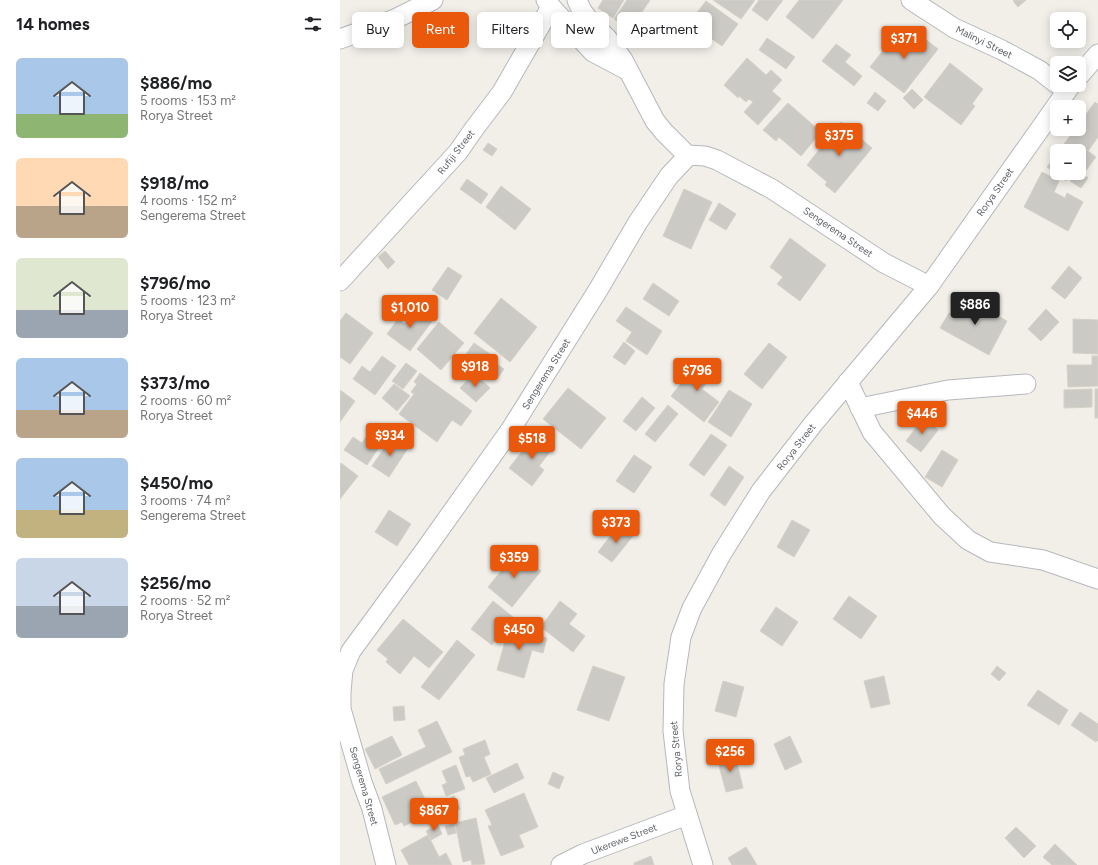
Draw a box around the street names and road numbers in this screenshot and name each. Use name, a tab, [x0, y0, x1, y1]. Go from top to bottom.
street label: Malinyi Street	[953, 23, 1015, 61]
street label: Rufiji Street	[434, 127, 478, 177]
street label: Rorya Street	[974, 165, 1017, 219]
street label: Sengerema Street	[801, 204, 876, 260]
street label: Sengerema Street	[519, 336, 573, 412]
street label: Rorya Street	[774, 421, 819, 473]
street label: Rorya Street	[667, 720, 685, 778]
street label: Sengerema Street	[347, 745, 382, 827]
street label: Ukerewe Street	[589, 820, 659, 858]

